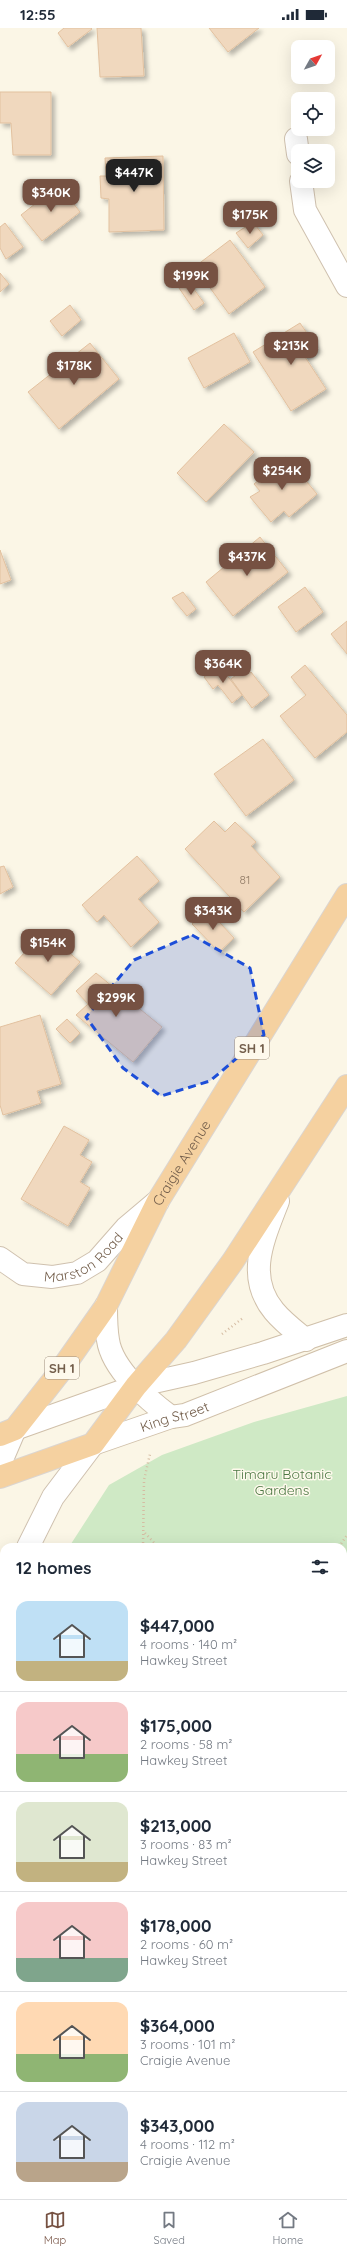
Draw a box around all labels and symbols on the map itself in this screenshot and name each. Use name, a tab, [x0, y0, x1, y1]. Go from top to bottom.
north arrow	[291, 40, 335, 84]
pin: $447K	[106, 159, 162, 193]
pin: $340K	[23, 179, 79, 213]
pin: $175K	[222, 201, 278, 235]
pin: $199K	[163, 262, 219, 296]
pin: $213K	[263, 332, 319, 366]
pin: $178K	[46, 352, 102, 386]
pin: $254K	[254, 457, 310, 491]
pin: $437K	[219, 543, 275, 577]
pin: $364K	[195, 650, 251, 684]
house number: 81	[240, 872, 250, 887]
pin: $343K	[185, 897, 241, 931]
pin: $154K	[20, 929, 76, 963]
pin: $299K	[88, 984, 144, 1018]
road number: SH 1	[235, 1037, 269, 1059]
street label: Craigie Avenue	[148, 1117, 215, 1209]
street label: Marston Road	[43, 1229, 127, 1286]
road number: SH 1	[45, 1357, 79, 1379]
street label: King Street	[138, 1397, 212, 1436]
park label: Timaru Botanic Gardens	[232, 1465, 332, 1499]

